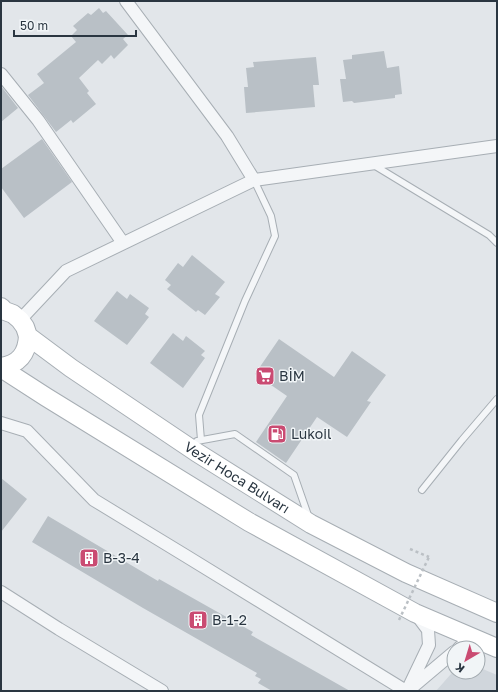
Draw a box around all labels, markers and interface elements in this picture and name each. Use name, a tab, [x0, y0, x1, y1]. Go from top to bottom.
scale bar	[14, 12, 136, 38]
text: 50 m	[20, 18, 48, 33]
supermarket icon: BİM	[254, 365, 276, 387]
place label: BİM	[279, 367, 305, 384]
fuel station icon: Lukoil	[266, 423, 288, 445]
place label: Lukoil	[291, 425, 331, 442]
street label: Vezir Hoca Bulvarı	[181, 438, 293, 517]
building icon: B-3-4	[78, 547, 100, 569]
place label: B-3-4	[103, 549, 140, 566]
building icon: B-1-2	[187, 609, 209, 631]
place label: B-1-2	[212, 611, 247, 628]
north arrow	[446, 640, 486, 680]
text: K	[452, 661, 467, 676]

